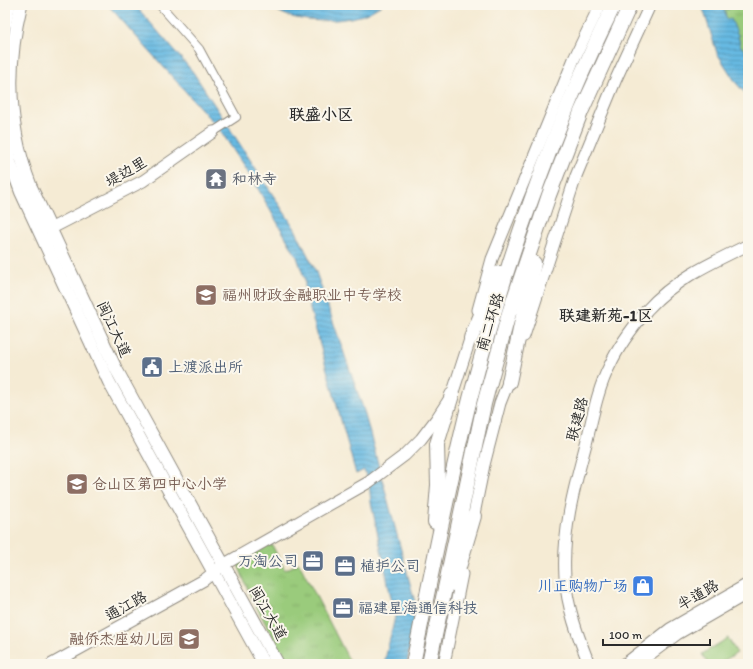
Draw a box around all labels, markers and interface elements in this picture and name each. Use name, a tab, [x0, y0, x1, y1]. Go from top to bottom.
district label: 联盛小区	[289, 105, 353, 124]
street label: 堤边里	[102, 153, 150, 191]
temple icon: 和林寺	[203, 166, 229, 192]
place label: 和林寺	[232, 170, 277, 188]
school or university icon: 福州财政金融职业中专学校	[193, 282, 219, 308]
place label: 福州财政金融职业中专学校	[222, 286, 402, 304]
street label: 南二环路	[473, 291, 507, 353]
street label: 闽江大道	[93, 298, 135, 360]
district label: 联建新苑-1区	[559, 306, 653, 325]
public building icon: 上渡派出所	[139, 354, 165, 380]
place label: 上渡派出所	[168, 358, 243, 376]
street label: 联建路	[562, 395, 592, 443]
school or university icon: 仓山区第四中心小学	[64, 471, 90, 497]
place label: 仓山区第四中心小学	[92, 475, 227, 493]
office icon: 万淘公司	[300, 548, 326, 574]
place label: 万淘公司	[238, 552, 298, 570]
office icon: 植护公司	[332, 553, 358, 579]
place label: 植护公司	[360, 557, 420, 575]
shop icon: 川正购物广场	[630, 573, 656, 599]
street label: 半道路	[674, 576, 722, 614]
place label: 川正购物广场	[538, 577, 628, 595]
street label: 闽江大道	[245, 583, 291, 643]
street label: 通江路	[102, 587, 150, 625]
office icon: 福建星海通信科技	[330, 595, 356, 621]
place label: 福建星海通信科技	[358, 599, 478, 617]
scale bar	[603, 621, 710, 647]
school or university icon: 融侨杰座幼儿园	[176, 626, 202, 652]
text: 100 m	[609, 628, 642, 642]
place label: 融侨杰座幼儿园	[69, 630, 174, 648]

